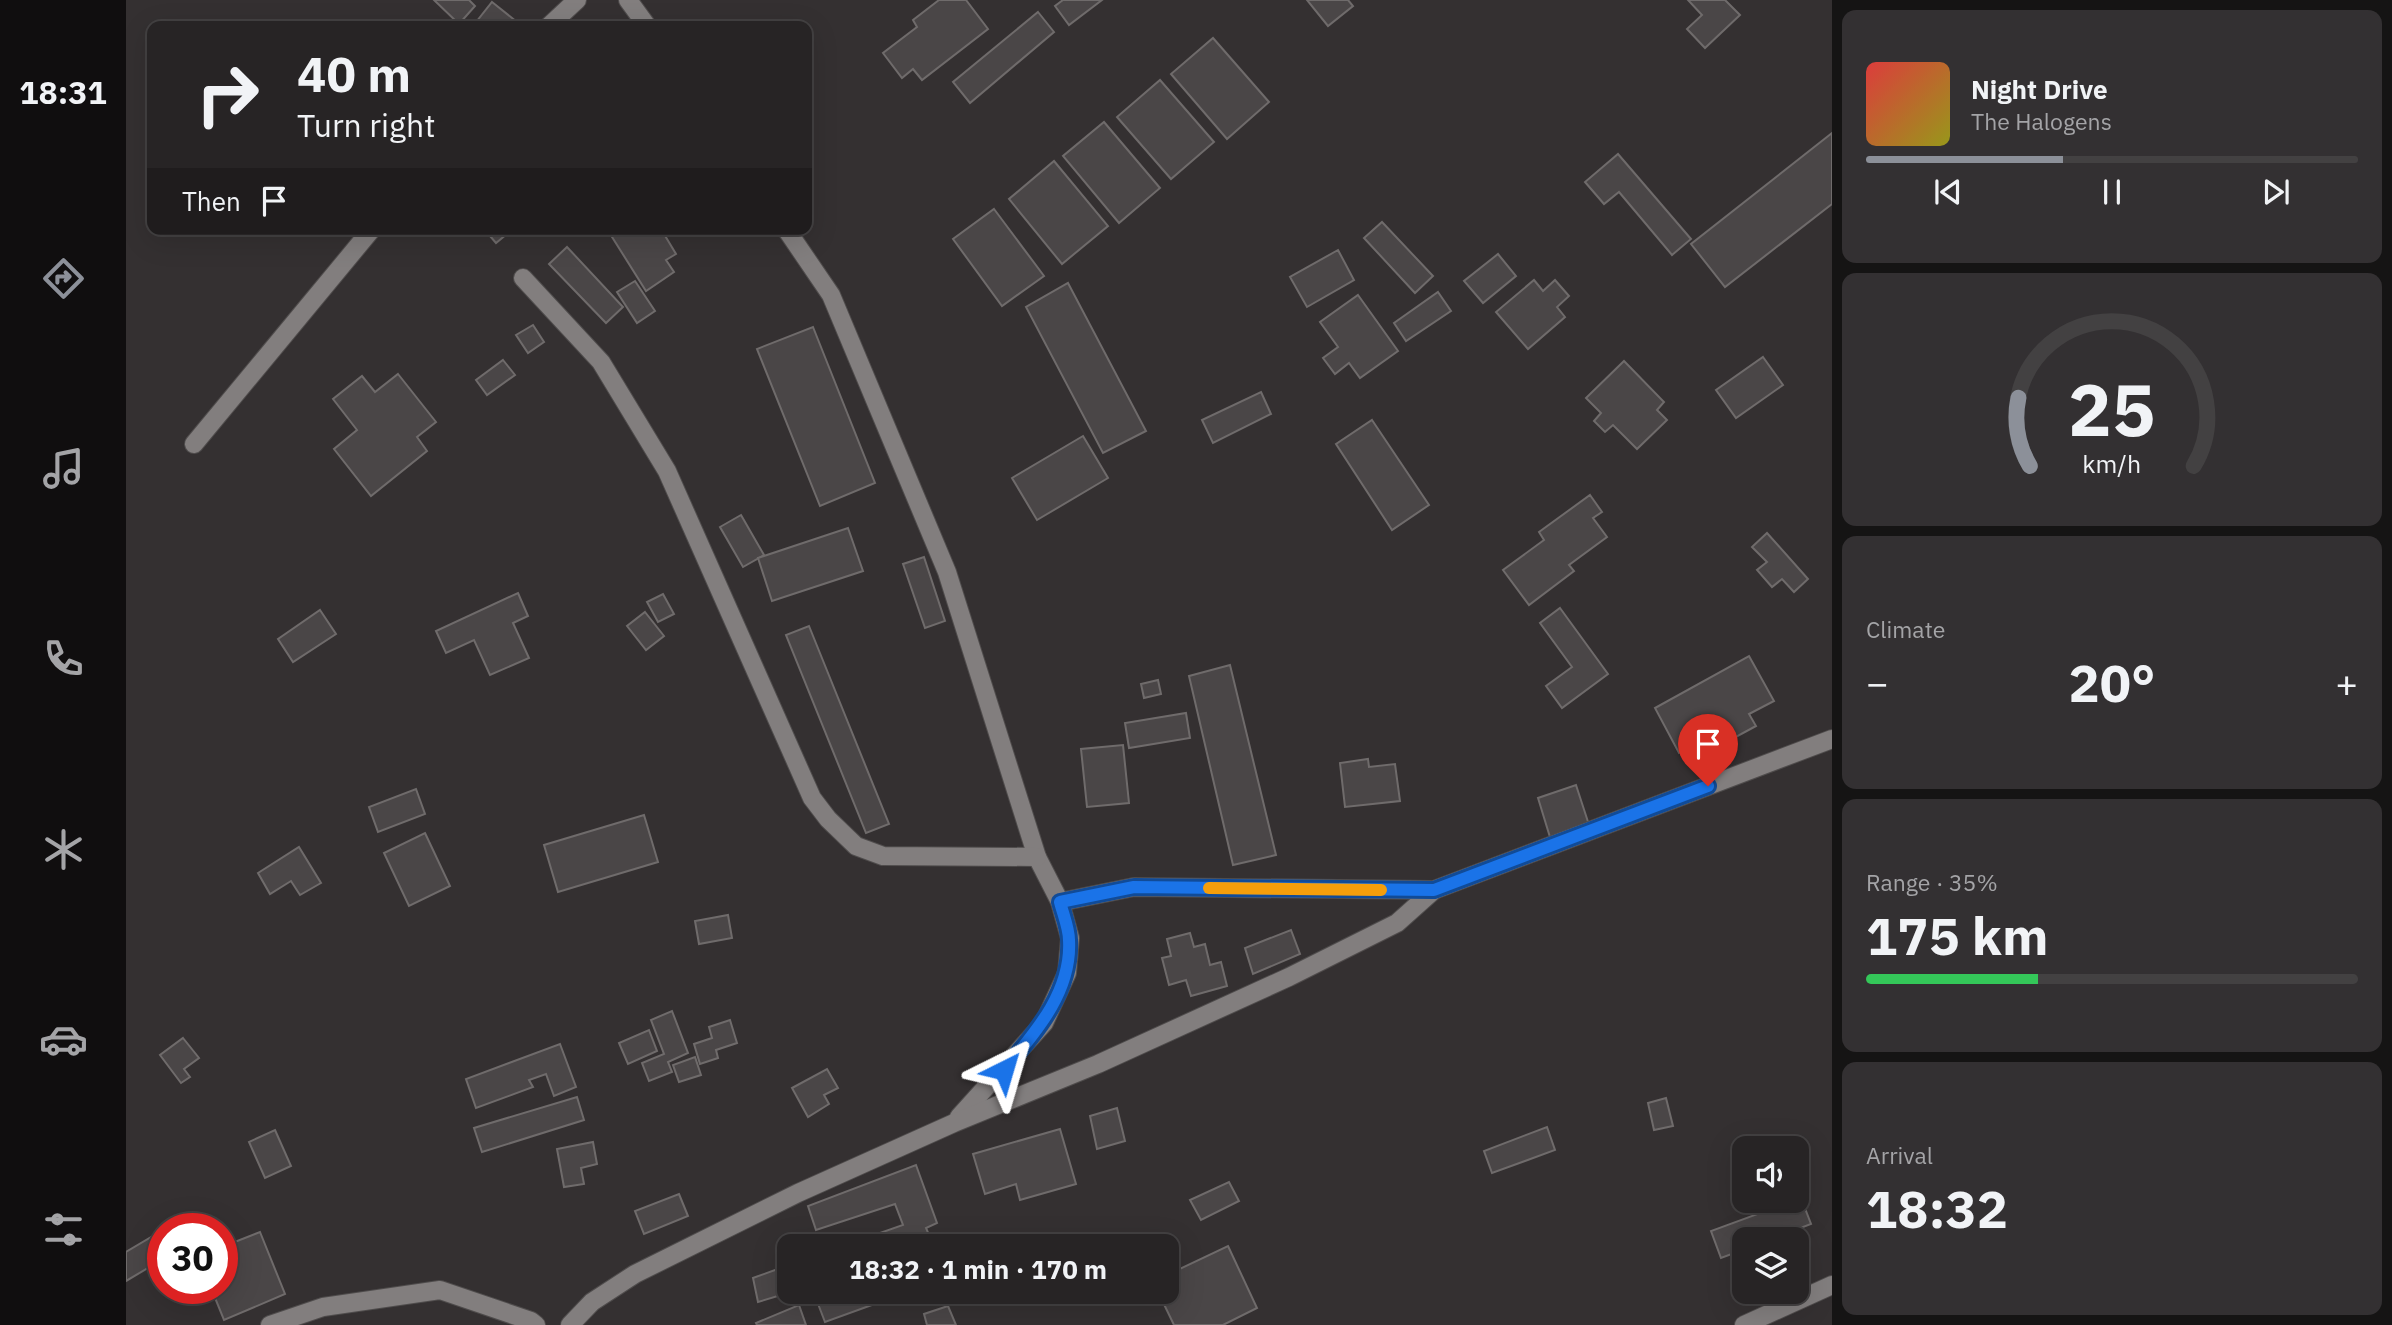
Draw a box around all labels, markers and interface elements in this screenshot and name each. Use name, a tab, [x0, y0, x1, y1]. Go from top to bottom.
text: 40 m	[297, 42, 411, 105]
icon: right	[182, 49, 273, 140]
text: 18:31	[19, 71, 107, 113]
text: Night Drive	[1971, 72, 2108, 106]
text: Turn right	[297, 104, 435, 146]
text: The Halogens	[1971, 106, 2112, 136]
icon: previous	[1929, 173, 1967, 211]
icon: pause	[2093, 173, 2131, 211]
icon: next	[2257, 173, 2295, 211]
icon: arrive	[255, 182, 293, 220]
text: Then	[182, 184, 241, 218]
icon: directions	[39, 254, 88, 303]
text: 25	[2068, 361, 2156, 456]
icon: music	[39, 444, 88, 493]
text: km/h	[2083, 446, 2141, 479]
text: Climate	[1866, 614, 1945, 644]
icon: phone	[39, 634, 88, 683]
text: 20°	[2069, 649, 2155, 716]
text: −	[1866, 658, 1889, 707]
text: +	[2335, 658, 2358, 707]
pin	[1678, 714, 1738, 786]
icon: arrive	[1689, 725, 1727, 763]
icon: climate	[39, 825, 88, 874]
text: Range · 35%	[1866, 867, 1998, 897]
text: 175 km	[1866, 902, 2048, 969]
icon: car	[39, 1015, 88, 1064]
position arrow	[967, 1033, 1041, 1107]
map controls	[1732, 1136, 1809, 1304]
button: sound	[1732, 1136, 1809, 1213]
text: Arrival	[1866, 1140, 1933, 1170]
text: 18:32	[1866, 1175, 2008, 1242]
icon: filters	[39, 1205, 88, 1254]
speed limit sign: 30	[147, 1213, 238, 1304]
button: layers	[1732, 1227, 1809, 1304]
text: 18:32 · 1 min · 170 m	[849, 1252, 1107, 1286]

